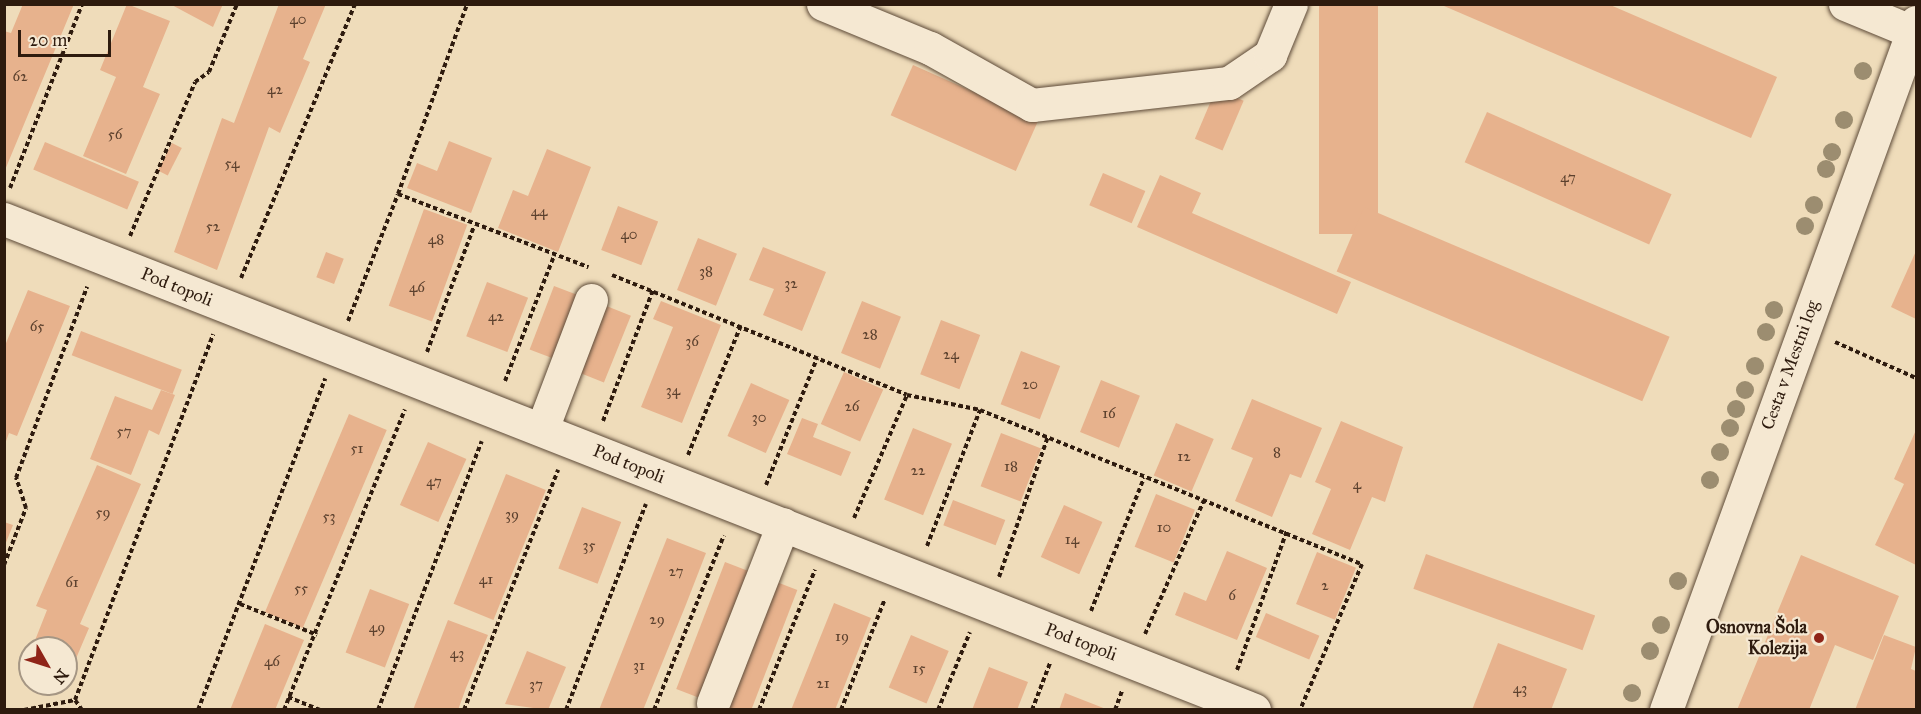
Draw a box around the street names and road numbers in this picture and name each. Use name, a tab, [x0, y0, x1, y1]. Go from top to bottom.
street label: Pod topoli	[138, 263, 216, 311]
street label: Cesta v Mestni log	[1757, 297, 1823, 433]
street label: Pod topoli	[590, 440, 668, 488]
street label: Pod topoli	[1042, 618, 1120, 666]

